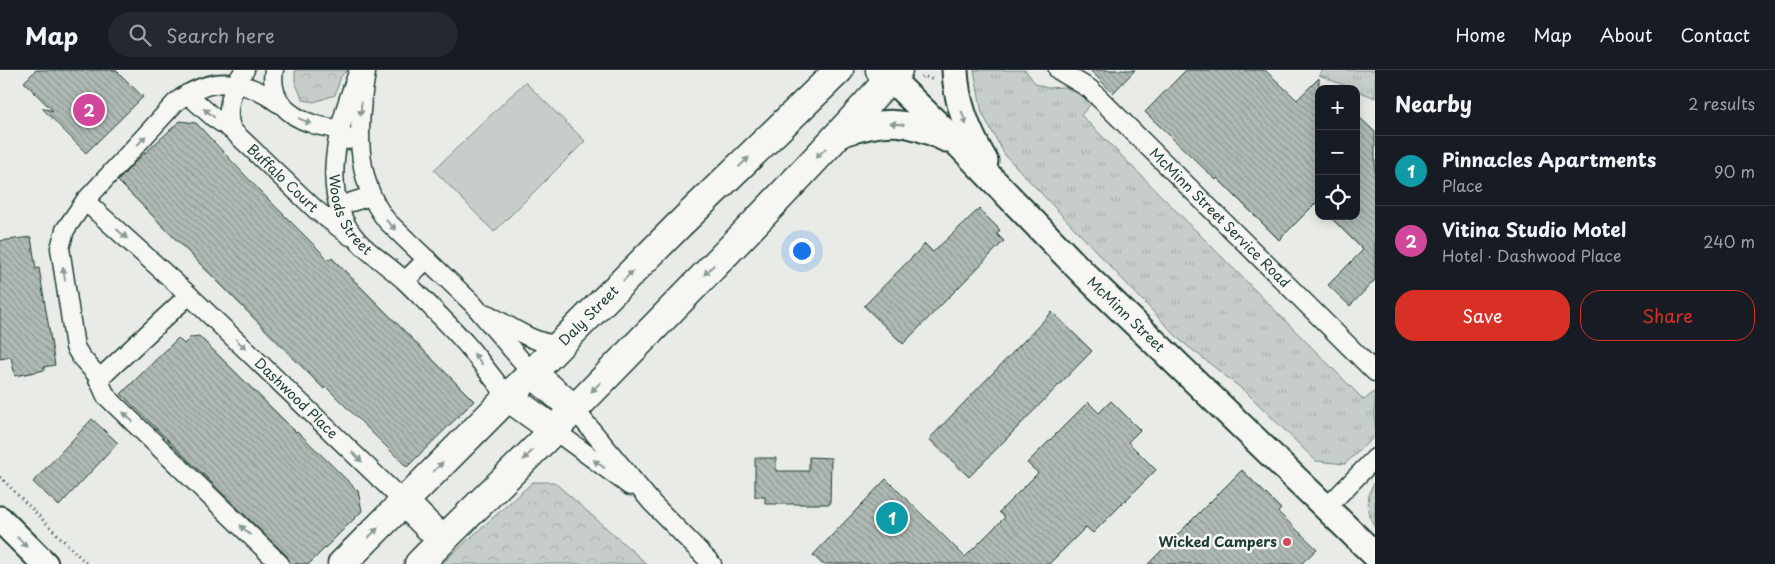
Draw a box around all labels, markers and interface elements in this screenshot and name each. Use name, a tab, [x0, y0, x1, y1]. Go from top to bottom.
search box	[108, 12, 458, 57]
text: Map	[25, 17, 78, 53]
icon: search	[126, 21, 154, 49]
text: Search here	[166, 21, 275, 49]
text: Home	[1455, 21, 1505, 48]
text: Map	[1533, 21, 1572, 48]
text: About	[1600, 21, 1652, 48]
text: Contact	[1680, 21, 1750, 48]
map controls	[1315, 85, 1360, 220]
button: +	[1315, 85, 1360, 130]
text: Nearby	[1395, 87, 1472, 119]
pin: 2	[73, 91, 105, 129]
text: 2 results	[1688, 91, 1755, 115]
one-way arrow	[357, 102, 365, 118]
one-way arrow	[202, 108, 215, 119]
one-way arrow	[961, 110, 969, 125]
one-way arrow	[298, 117, 313, 125]
one-way arrow	[889, 120, 905, 128]
button: −	[1315, 130, 1360, 175]
one-way arrow	[135, 135, 147, 147]
street label: Buffalo Court	[243, 139, 324, 217]
street label: McMinn Street Service Road	[1145, 143, 1295, 292]
text: Pinnacles Apartments	[1442, 145, 1656, 173]
one-way arrow	[816, 147, 828, 159]
one-way arrow	[738, 156, 750, 168]
text: 1	[1407, 159, 1415, 183]
text: 90 m	[1714, 159, 1755, 183]
street label: Woods Street	[324, 173, 377, 260]
text: Place	[1442, 173, 1483, 197]
button: locate	[1315, 175, 1360, 220]
text: Vitina Studio Motel	[1442, 215, 1626, 243]
one-way arrow	[385, 218, 397, 230]
one-way arrow	[115, 228, 127, 240]
text: 2	[1405, 229, 1417, 253]
text: 240 m	[1703, 229, 1755, 253]
your location	[789, 238, 815, 264]
text: Hotel · Dashwood Place	[1442, 243, 1621, 267]
one-way arrow	[703, 264, 715, 276]
one-way arrow	[60, 266, 68, 282]
one-way arrow	[622, 270, 634, 282]
street label: McMinn Street	[1083, 271, 1170, 357]
street label: Daly Street	[554, 280, 623, 350]
button: Save	[1395, 290, 1570, 341]
button: Share	[1580, 290, 1755, 341]
one-way arrow	[234, 338, 246, 350]
street label: Dashwood Place	[250, 353, 343, 443]
one-way arrow	[472, 353, 483, 366]
one-way arrow	[590, 381, 602, 393]
one-way arrow	[122, 411, 134, 423]
one-way arrow	[522, 449, 534, 461]
one-way arrow	[351, 451, 363, 463]
one-way arrow	[593, 458, 606, 469]
one-way arrow	[432, 462, 444, 474]
pin: 1	[876, 499, 908, 537]
one-way arrow	[239, 524, 251, 536]
one-way arrow	[367, 527, 379, 539]
place label: Wicked Campers	[1159, 531, 1277, 552]
one-way arrow	[16, 536, 28, 548]
marker: Wicked Campers	[1281, 536, 1293, 548]

